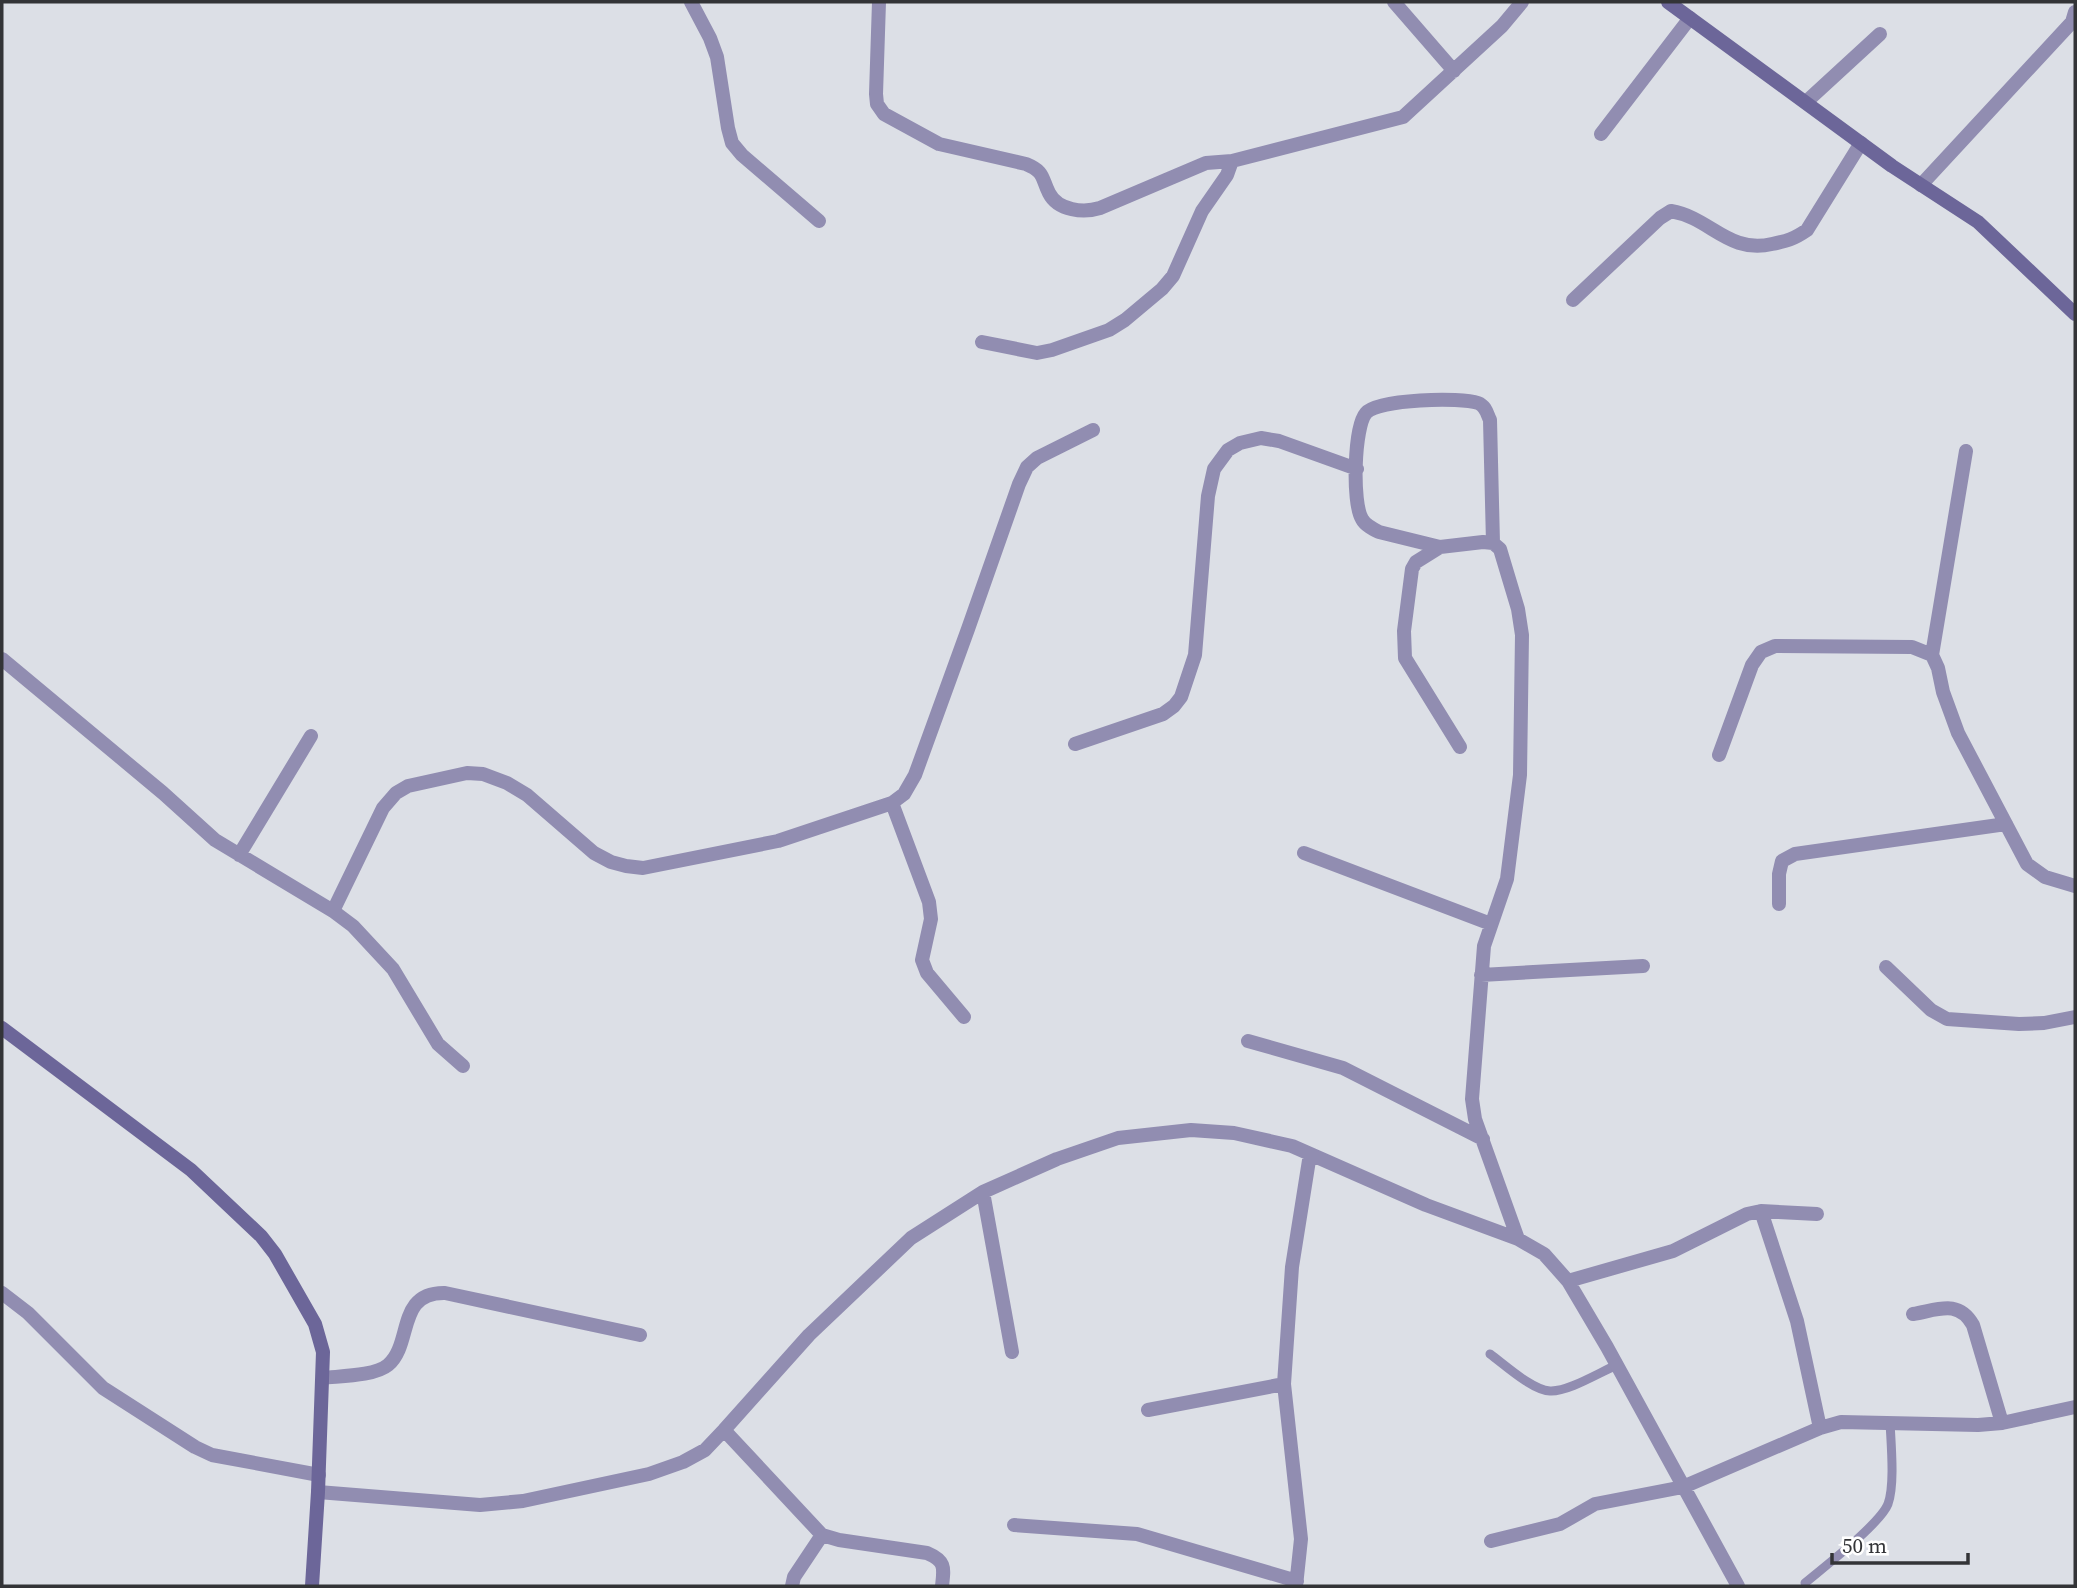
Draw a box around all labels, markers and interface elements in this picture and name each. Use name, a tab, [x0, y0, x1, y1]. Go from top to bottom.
scale bar	[1832, 1522, 1968, 1566]
text: 50 m	[1842, 1531, 1887, 1560]

